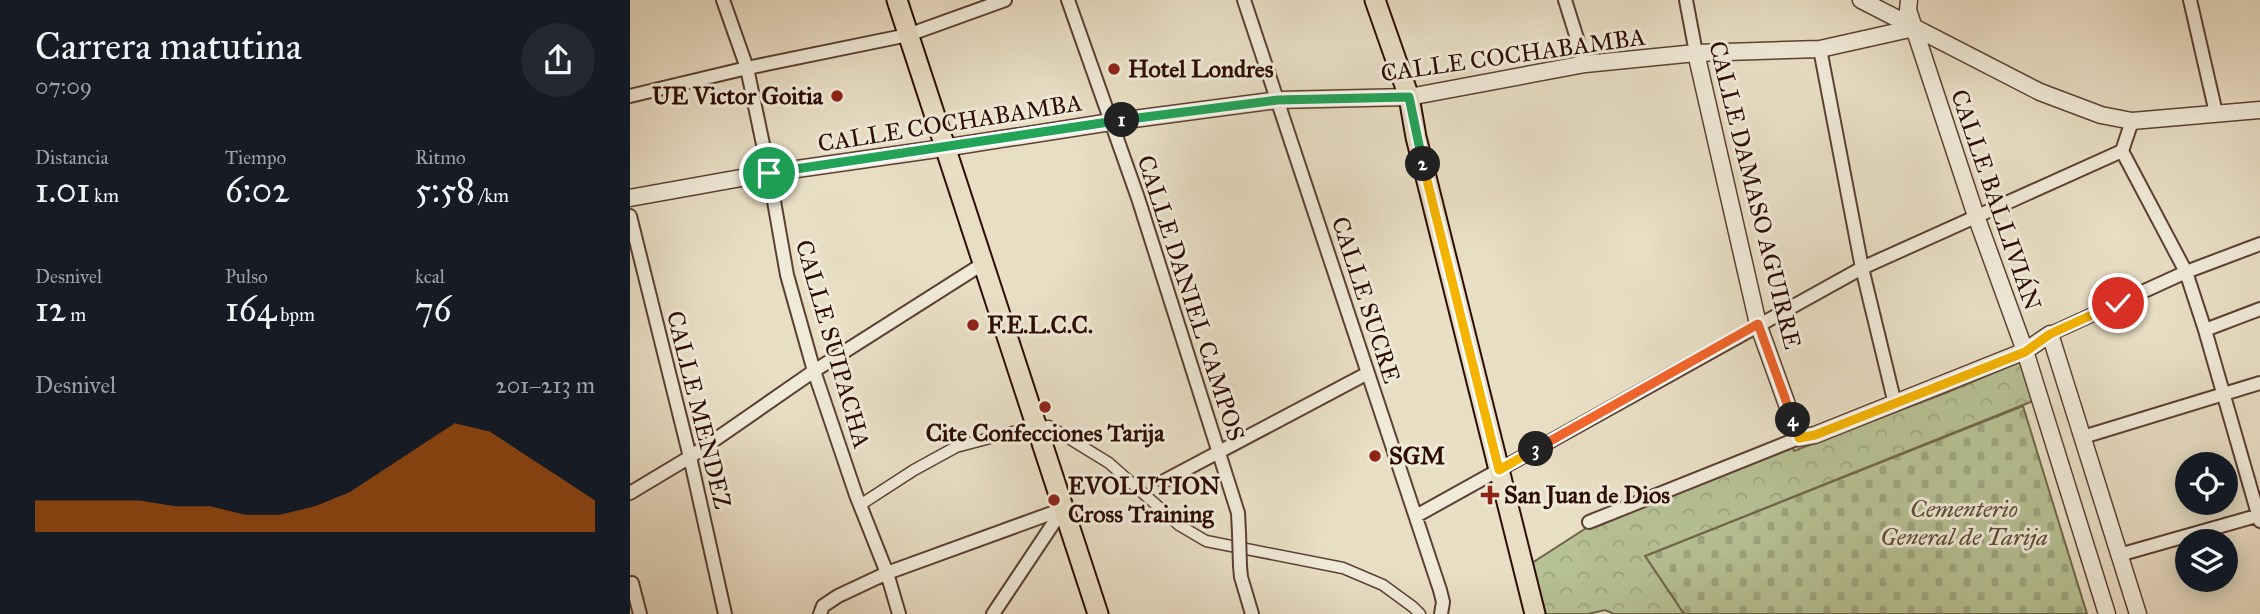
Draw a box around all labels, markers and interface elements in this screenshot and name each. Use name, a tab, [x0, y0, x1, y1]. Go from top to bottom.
street label: CALLE COCHABAMBA	[1379, 22, 1647, 88]
text: Carrera matutina	[35, 23, 302, 69]
button: share	[521, 23, 595, 97]
street label: CALLE DAMASO AGUIRRE	[1702, 38, 1808, 352]
place label: Hotel Londres	[1128, 54, 1274, 84]
marker: Hotel Londres	[1106, 61, 1122, 77]
text: 07:09	[35, 72, 92, 100]
place label: UE Victor Goitia	[652, 81, 824, 111]
street label: CALLE BALLIVIÁN	[1944, 86, 2048, 314]
street label: CALLE COCHABAMBA	[816, 87, 1084, 159]
marker: UE Victor Goitia	[829, 88, 845, 104]
pin: 1	[1105, 102, 1140, 138]
text: 1	[1118, 108, 1125, 131]
pin	[739, 143, 799, 203]
text: Distancia	[35, 146, 108, 169]
text: Tiempo	[225, 146, 286, 169]
text: Ritmo	[415, 146, 466, 169]
pin: 2	[1406, 146, 1440, 182]
street label: CALLE DANIEL CAMPOS	[1131, 151, 1251, 445]
text: 2	[1418, 152, 1427, 175]
icon: arrive	[750, 154, 788, 192]
text: 1.01	[35, 169, 90, 212]
text: 6:02	[225, 169, 289, 212]
text: 5:58	[415, 169, 475, 212]
text: km	[90, 184, 119, 207]
text: /km	[475, 184, 509, 207]
street label: CALLE SUCRE	[1325, 213, 1407, 387]
street label: CALLE SUIPACHA	[789, 236, 877, 452]
text: Desnivel	[35, 265, 102, 288]
text: Pulso	[225, 265, 268, 288]
text: kcal	[415, 265, 445, 288]
pin	[2088, 273, 2148, 333]
icon: check	[2099, 284, 2137, 322]
text: 12	[35, 288, 66, 331]
text: 164	[225, 288, 276, 331]
text: 76	[415, 288, 452, 331]
text: m	[66, 303, 86, 326]
text: bpm	[276, 303, 315, 326]
street label: CALLE MENDEZ	[660, 308, 738, 512]
place label: F.E.L.C.C.	[987, 310, 1093, 340]
marker: F.E.L.C.C.	[965, 317, 981, 333]
text: Desnivel	[35, 371, 116, 399]
text: 201–213 m	[495, 371, 595, 399]
marker: Cite Confecciones Tarija	[1037, 399, 1053, 415]
pin: 4	[1776, 402, 1810, 438]
text: 4	[1787, 408, 1798, 431]
place label: Cite Confecciones Tarija	[926, 418, 1165, 448]
pin: 3	[1518, 432, 1553, 466]
text: 3	[1532, 437, 1539, 460]
place label: SGM	[1389, 441, 1445, 471]
marker: SGM	[1367, 448, 1383, 464]
map controls	[2175, 452, 2238, 592]
button: locate	[2175, 452, 2238, 515]
place label: EVOLUTION Cross Training	[1068, 471, 1221, 529]
place label: San Juan de Dios	[1504, 480, 1670, 510]
marker: San Juan de Dios	[1482, 487, 1498, 503]
marker: EVOLUTION Cross Training	[1046, 492, 1062, 508]
park label: Cementerio General de Tarija	[1880, 494, 2048, 552]
button: layers	[2175, 529, 2238, 592]

